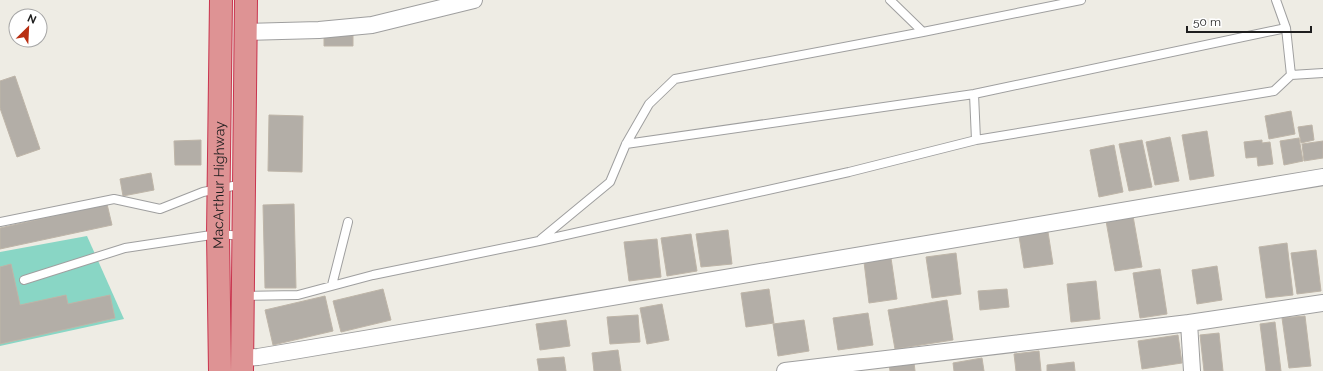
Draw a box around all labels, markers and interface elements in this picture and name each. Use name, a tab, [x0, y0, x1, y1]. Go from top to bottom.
north arrow	[8, 8, 48, 48]
scale bar	[1187, 8, 1311, 34]
text: N	[25, 12, 38, 27]
text: 50 m	[1193, 15, 1221, 29]
street label: MacArthur Highway	[210, 121, 227, 249]

